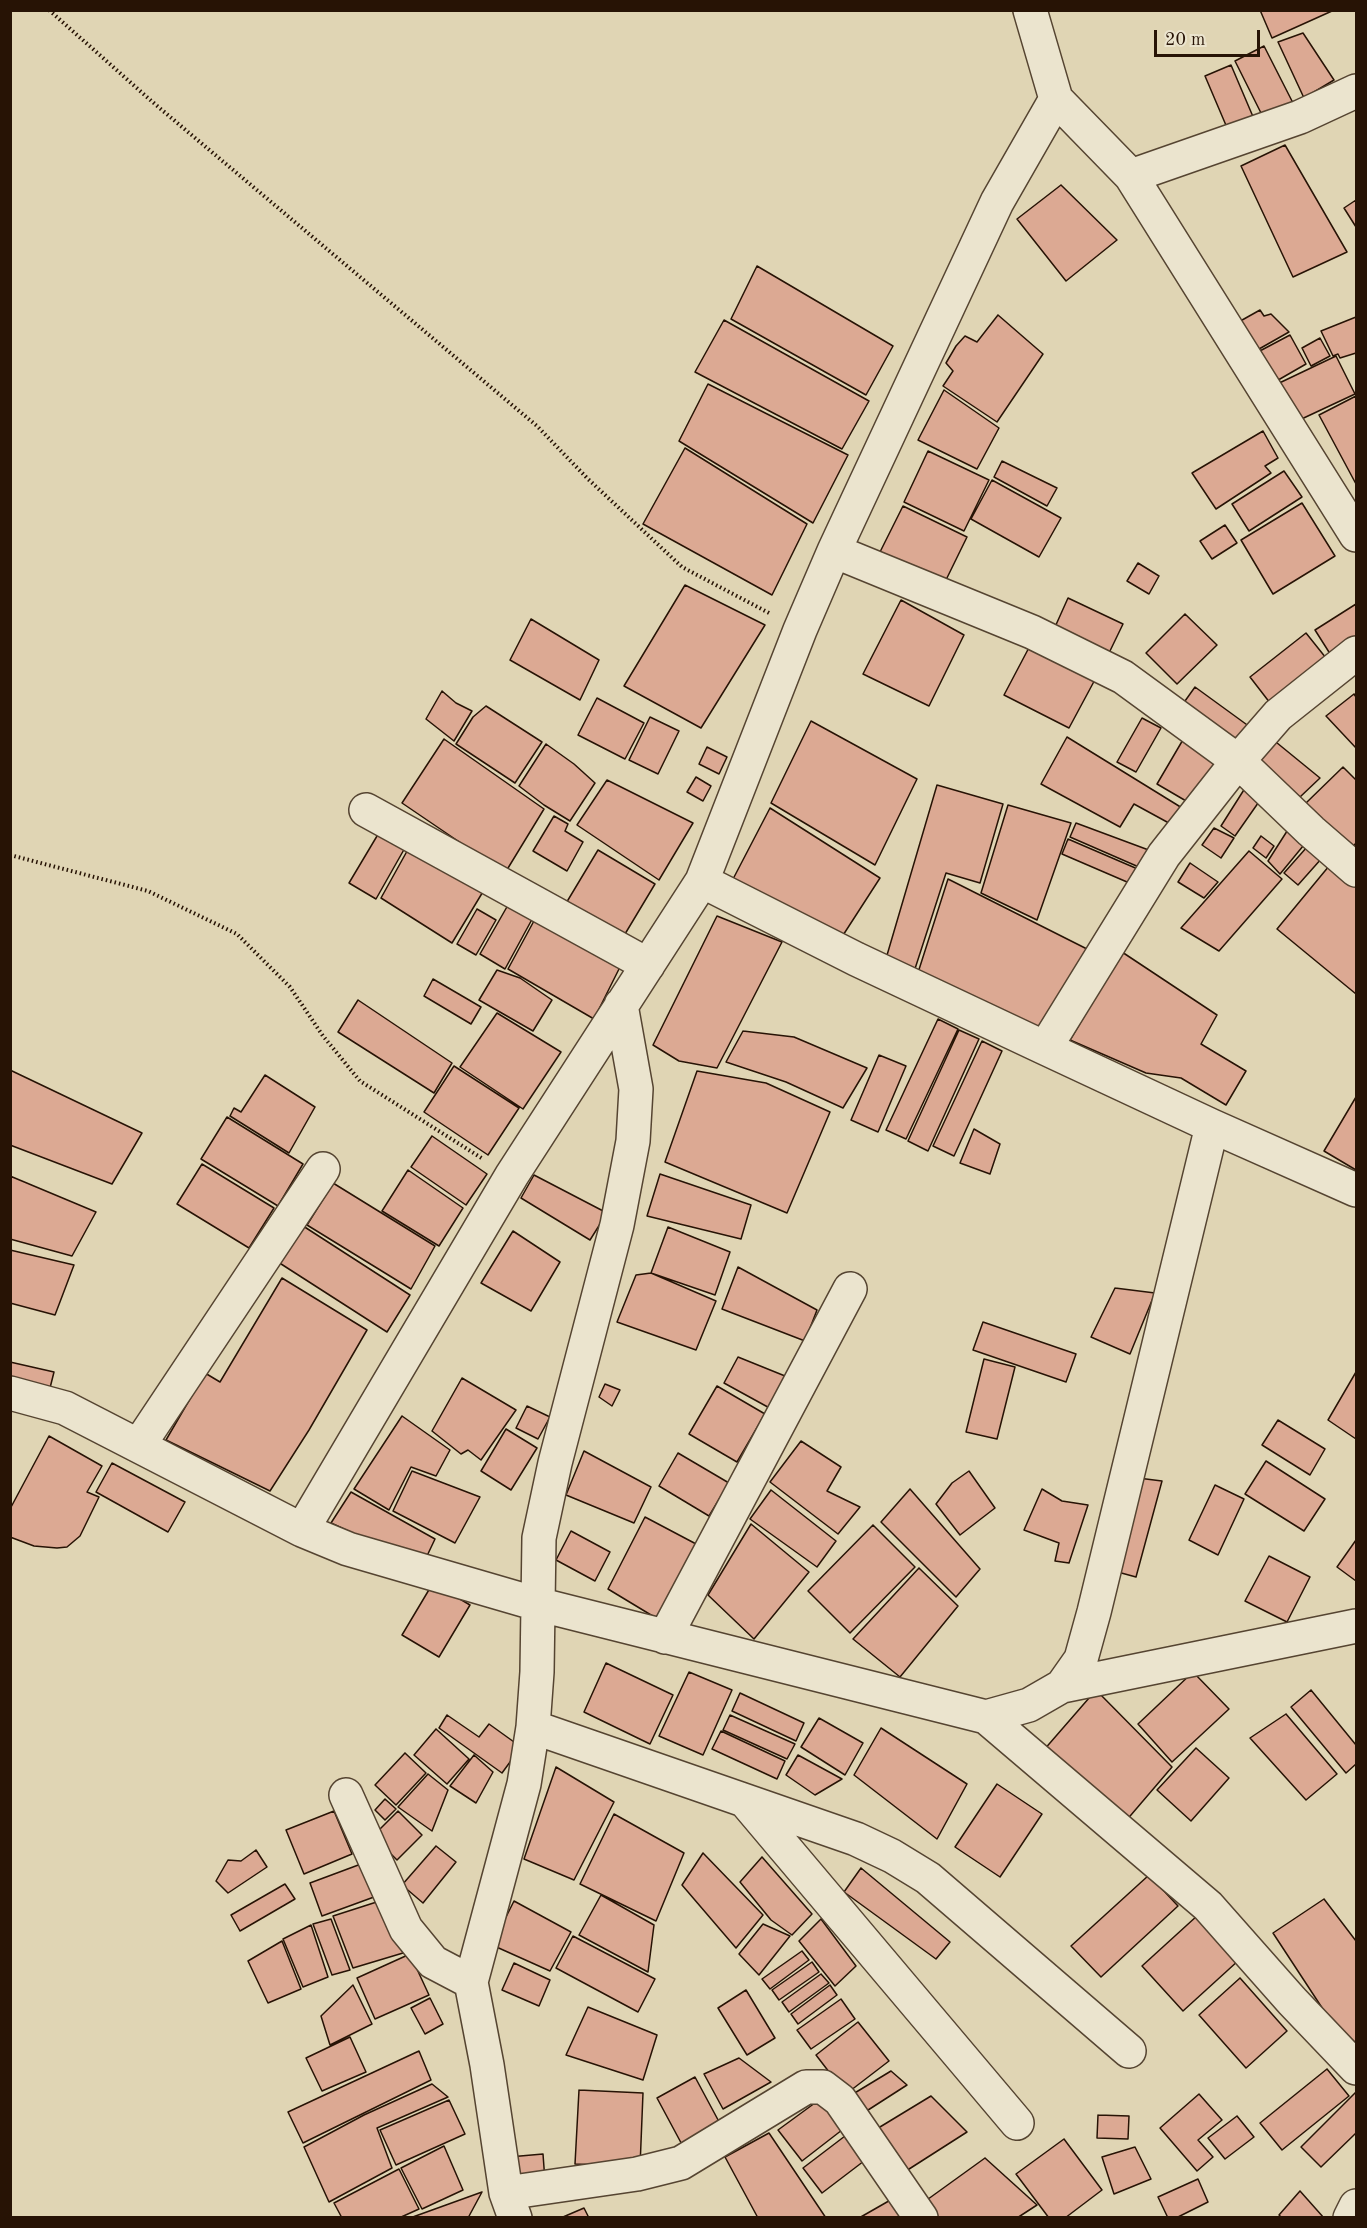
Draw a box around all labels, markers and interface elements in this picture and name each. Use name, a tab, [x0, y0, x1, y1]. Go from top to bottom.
scale bar	[1157, 18, 1264, 56]
text: 20 m	[1165, 31, 1205, 49]

